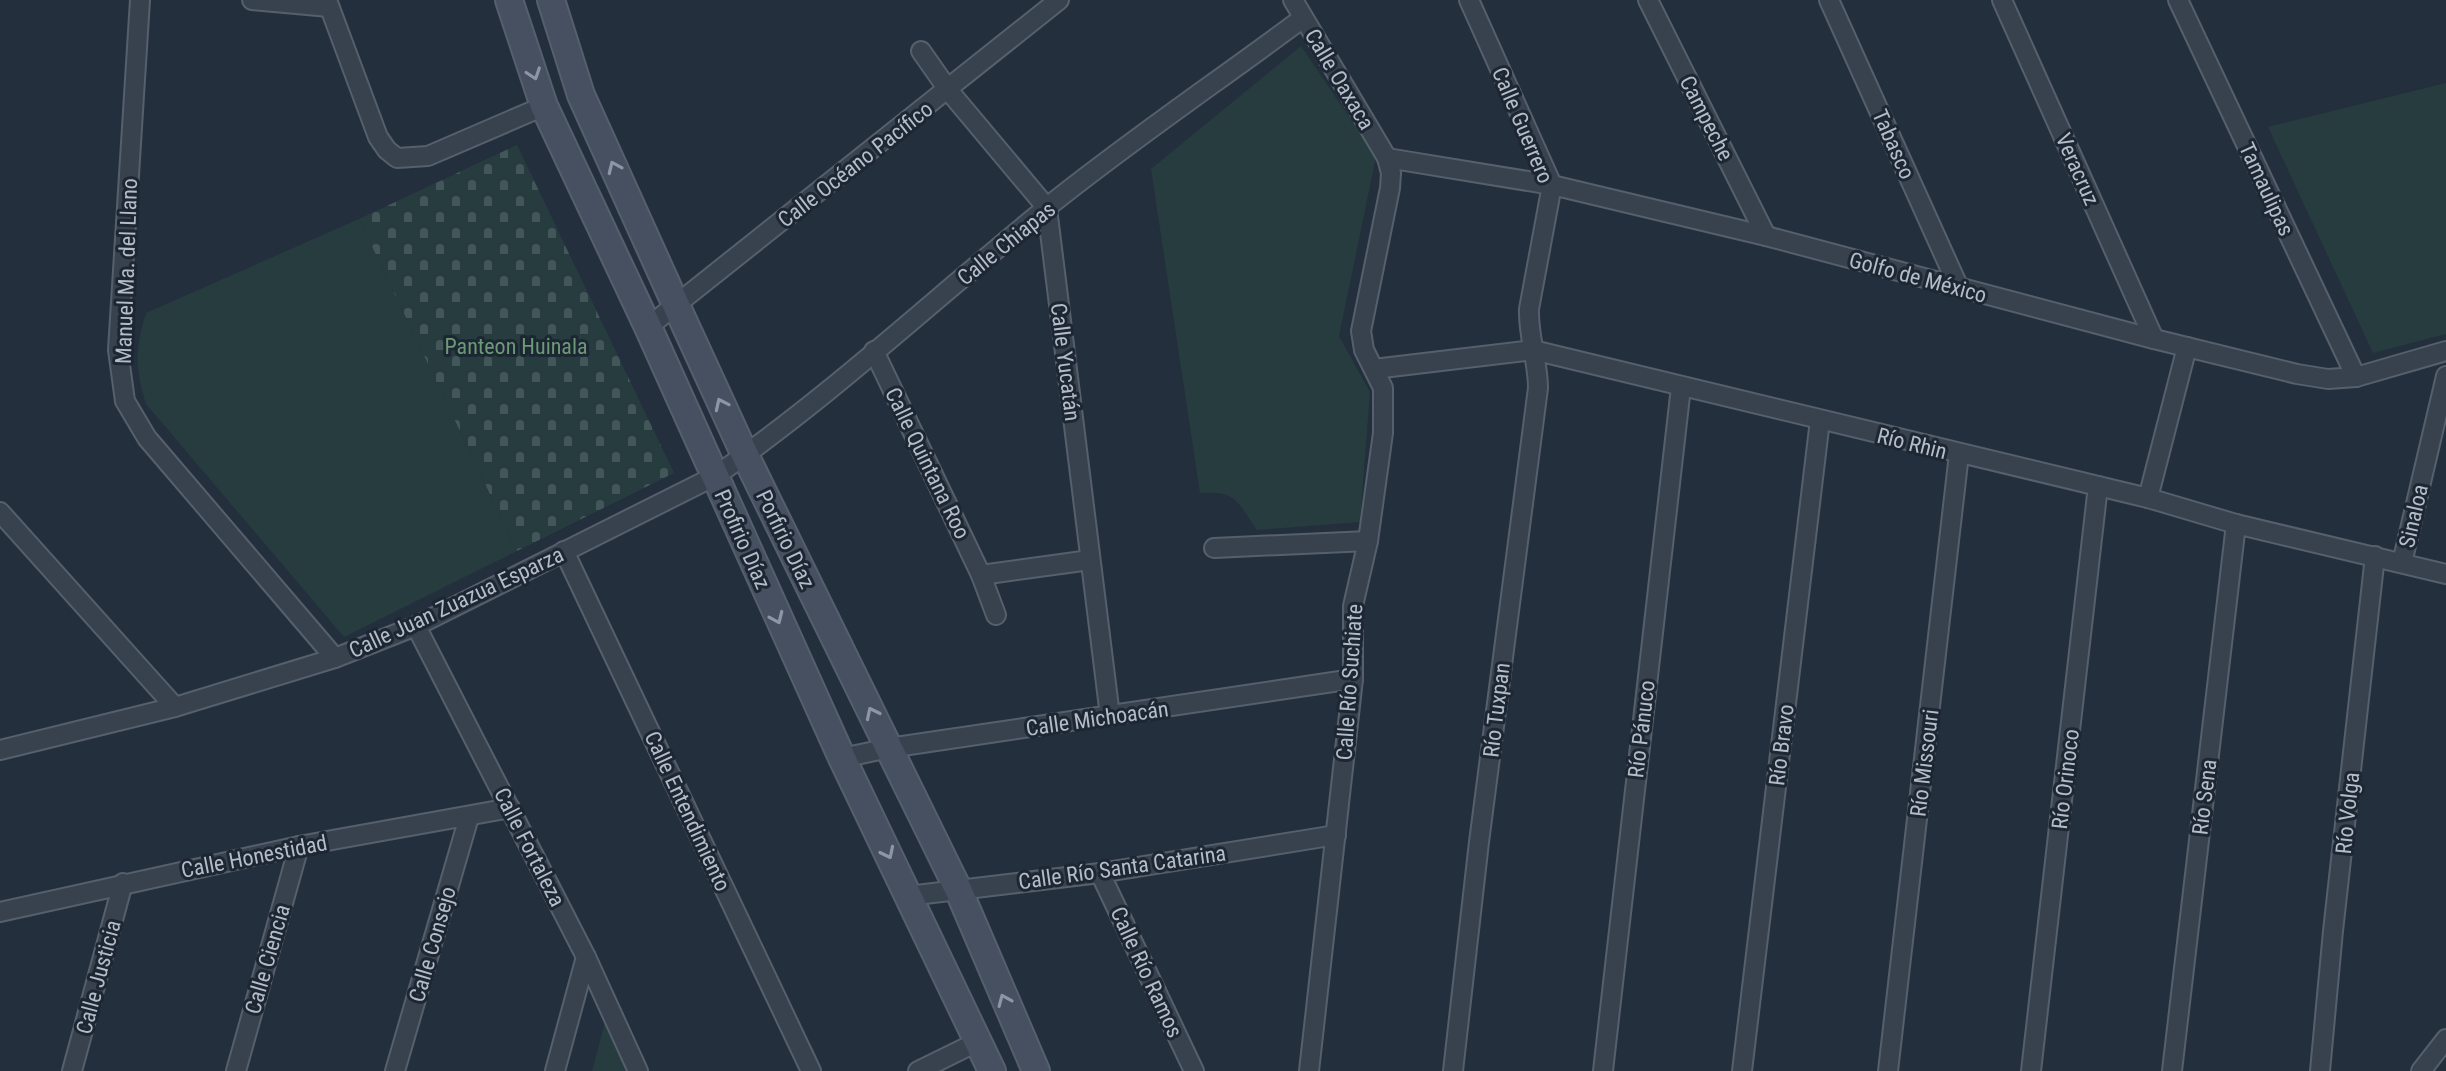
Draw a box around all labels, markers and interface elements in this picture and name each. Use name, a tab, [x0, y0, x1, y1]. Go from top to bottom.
street label: Calle Oaxaca	[1300, 24, 1379, 134]
street label: Calle Guerrero	[1487, 63, 1558, 187]
one-way arrow	[524, 66, 540, 80]
street label: Campeche	[1675, 72, 1739, 165]
street label: Calle Océano Pacífico	[773, 96, 938, 233]
street label: Tabasco	[1867, 106, 1920, 183]
street label: Veracruz	[2051, 129, 2104, 209]
street label: Tamaulipas	[2234, 139, 2299, 240]
one-way arrow	[607, 161, 623, 175]
street label: Manuel Ma. del Llano	[111, 178, 142, 364]
street label: Calle Chiapas	[952, 196, 1060, 290]
street label: Golfo de México	[1846, 247, 1989, 308]
street label: Calle Yucatán	[1046, 302, 1085, 422]
park label: Panteon Huinala	[445, 334, 587, 359]
street label: Calle Quintana Roo	[880, 384, 975, 543]
one-way arrow	[715, 397, 731, 412]
street label: Río Rhin	[1874, 423, 1949, 464]
street label: Sinaloa	[2394, 482, 2433, 550]
street label: Profirio Díaz	[710, 486, 776, 593]
street label: Porfirio Díaz	[751, 486, 820, 592]
street label: Calle Juan Zuazua Esparza	[345, 542, 567, 663]
street label: Calle Río Suchiate	[1332, 603, 1367, 761]
one-way arrow	[767, 609, 783, 624]
street label: Río Tuxpan	[1478, 661, 1515, 759]
street label: Río Pánuco	[1623, 679, 1660, 779]
street label: Calle Michoacán	[1024, 696, 1170, 741]
street label: Río Bravo	[1764, 703, 1799, 787]
one-way arrow	[866, 706, 882, 721]
street label: Río Missouri	[1906, 708, 1943, 818]
street label: Calle Entendimiento	[640, 727, 736, 895]
street label: Río Orinoco	[2047, 727, 2084, 831]
street label: Río Sena	[2187, 758, 2222, 836]
street label: Río Volga	[2331, 771, 2364, 855]
street label: Calle Fortaleza	[489, 784, 570, 911]
street label: Calle Honestidad	[179, 830, 329, 883]
street label: Calle Río Santa Catarina	[1017, 841, 1227, 894]
one-way arrow	[878, 845, 894, 859]
street label: Calle Consejo	[404, 884, 461, 1005]
street label: Calle Ciencia	[240, 902, 295, 1017]
street label: Calle Río Ramos	[1105, 903, 1188, 1042]
street label: Calle Justicia	[71, 917, 126, 1037]
one-way arrow	[997, 994, 1014, 1008]

